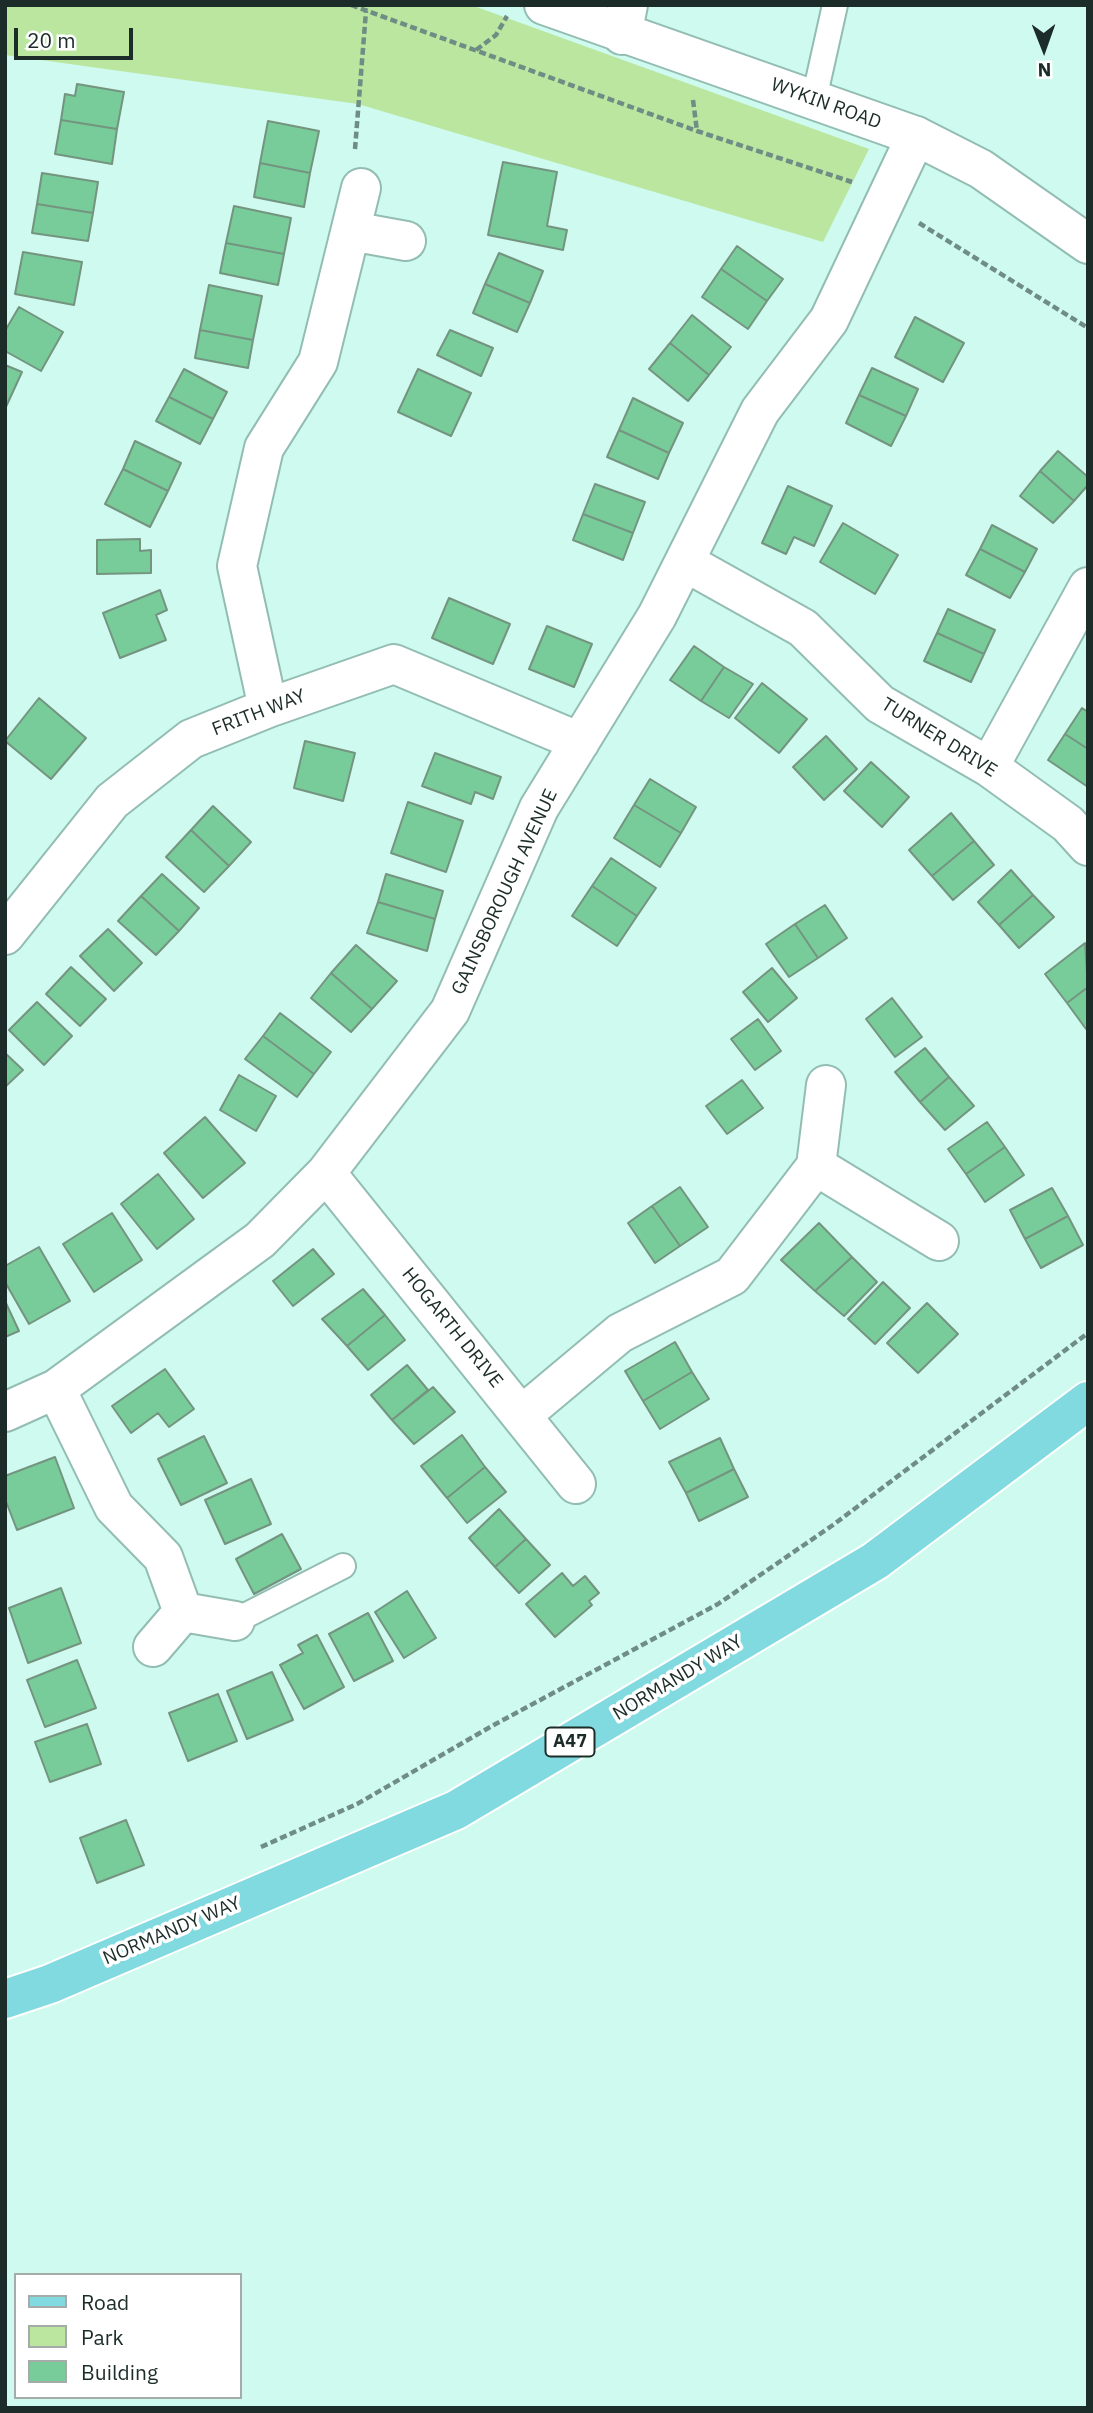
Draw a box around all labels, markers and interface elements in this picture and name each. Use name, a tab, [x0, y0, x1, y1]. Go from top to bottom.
scale bar	[18, 14, 136, 58]
north arrow	[1009, 14, 1079, 84]
text: 20 m	[27, 26, 76, 54]
text: N	[1037, 58, 1051, 82]
street label: WYKIN ROAD	[768, 73, 884, 135]
street label: FRITH WAY	[209, 685, 309, 741]
street label: TURNER DRIVE	[877, 693, 1001, 783]
street label: GAINSBOROUGH AVENUE	[447, 786, 563, 998]
street label: HOGARTH DRIVE	[397, 1263, 507, 1393]
street label: NORMANDY WAY	[609, 1630, 747, 1726]
road number: A47	[546, 1728, 594, 1756]
street label: NORMANDY WAY	[100, 1892, 244, 1970]
legend	[14, 2273, 242, 2399]
text: Road	[81, 2288, 129, 2316]
text: Park	[81, 2323, 124, 2351]
text: Building	[81, 2358, 158, 2386]

